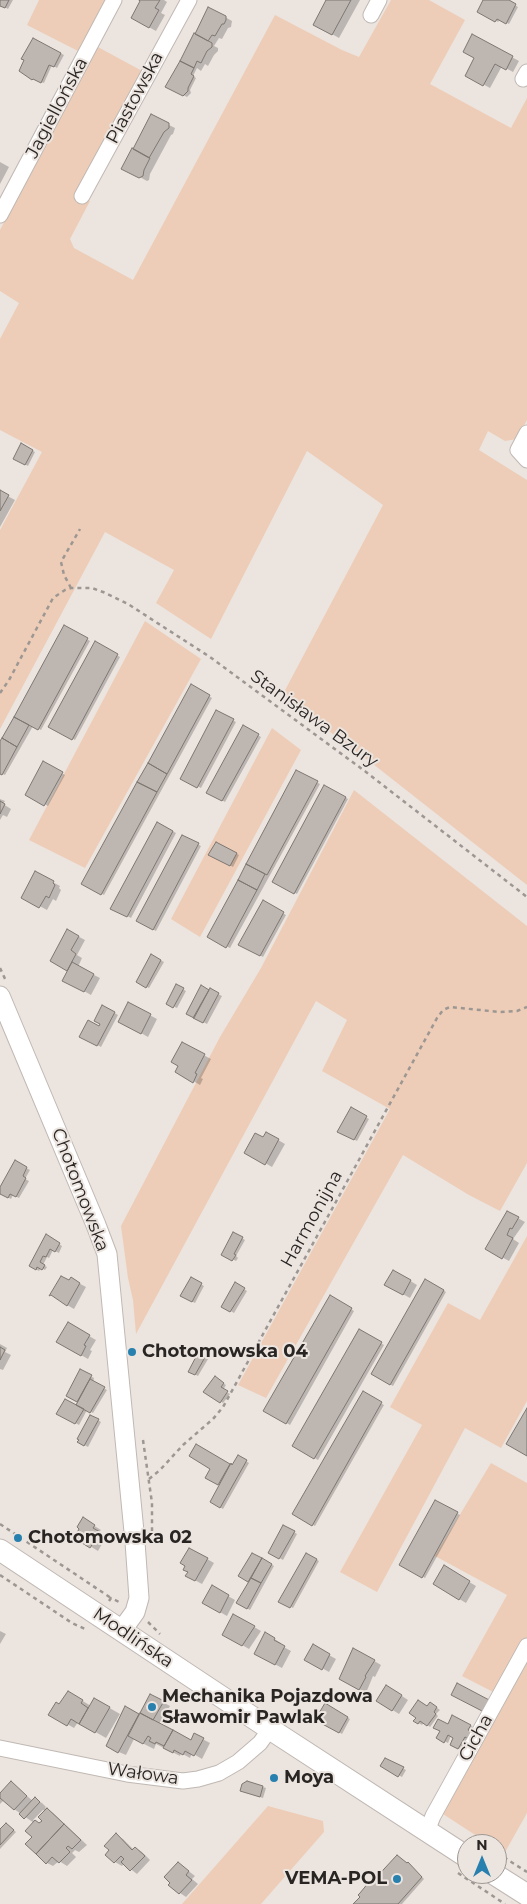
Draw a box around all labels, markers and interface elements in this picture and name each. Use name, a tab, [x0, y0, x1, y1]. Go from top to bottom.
street label: Piastowska	[102, 48, 168, 148]
street label: Jagiellońska	[21, 54, 93, 162]
street label: Stanisława Bzury	[246, 665, 382, 773]
street label: Chotomowska	[47, 1125, 113, 1255]
street label: Harmonijna	[277, 1167, 347, 1271]
place label: Chotomowska 04	[142, 1341, 308, 1363]
marker: Chotomowska 04	[126, 1346, 138, 1358]
place label: Chotomowska 02	[28, 1527, 192, 1549]
marker: Chotomowska 02	[12, 1532, 24, 1544]
street label: Modlińska	[89, 1603, 177, 1673]
place label: Mechanika Pojazdowa Sławomir Pawlak	[162, 1686, 373, 1728]
marker: Mechanika Pojazdowa Sławomir Pawlak	[146, 1701, 158, 1713]
street label: Cicha	[454, 1711, 498, 1765]
street label: Wałowa	[106, 1758, 180, 1790]
place label: Moya	[284, 1767, 334, 1789]
marker: Moya	[268, 1772, 280, 1784]
north arrow	[457, 1834, 507, 1884]
text: N	[476, 1836, 488, 1854]
place label: VEMA-POL	[285, 1868, 387, 1890]
marker: VEMA-POL	[391, 1873, 403, 1885]

